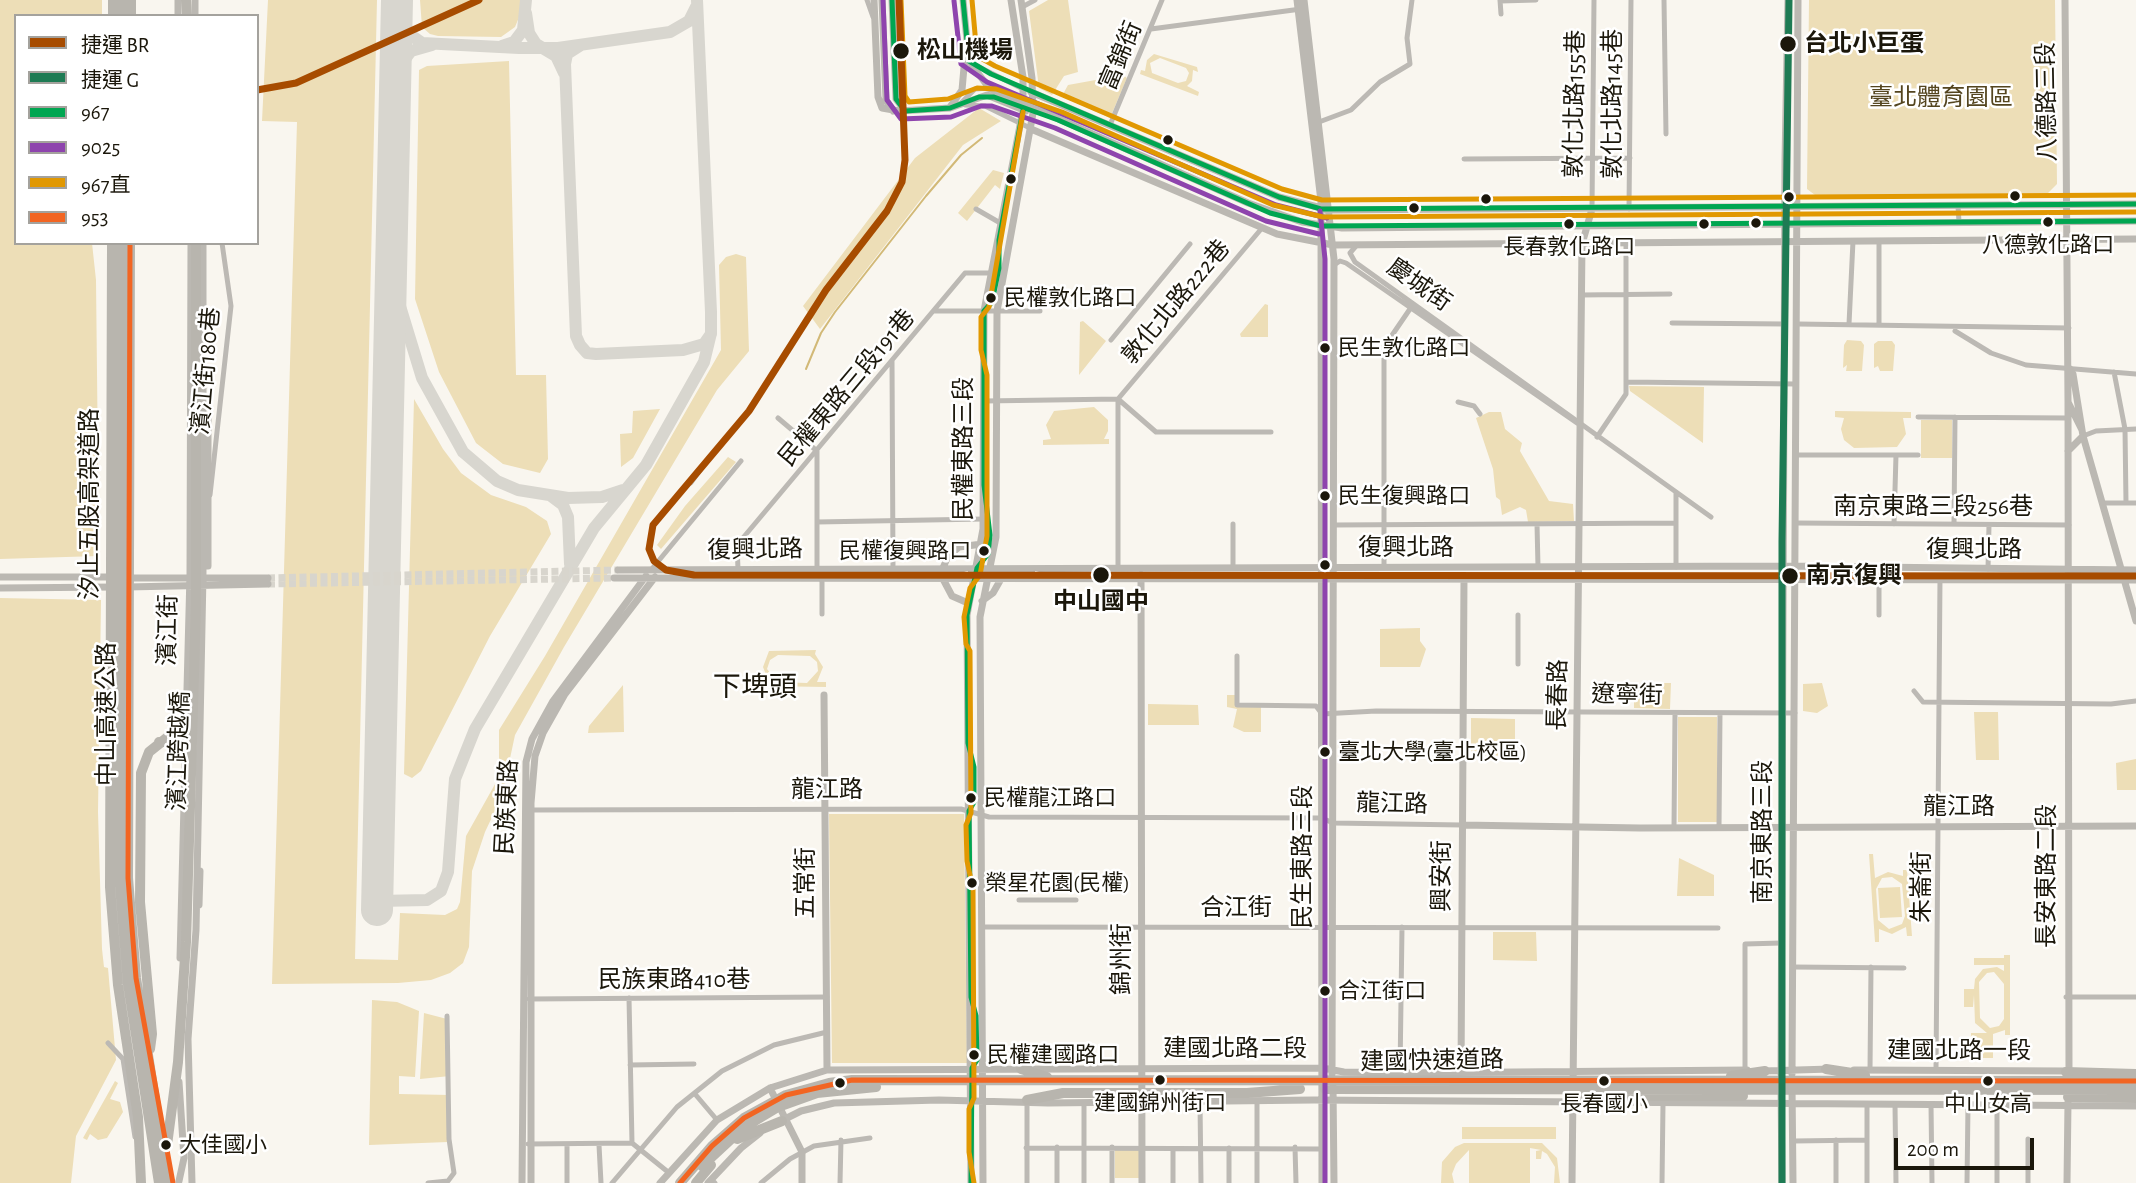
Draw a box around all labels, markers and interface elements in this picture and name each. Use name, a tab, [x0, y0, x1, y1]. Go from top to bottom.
legend	[14, 14, 259, 245]
street label: 富錦街	[1094, 17, 1148, 95]
street label: 敦化北路145巷	[1599, 29, 1627, 179]
street label: 敦化北路155巷	[1559, 30, 1591, 178]
place label: 台北小巨蛋	[1804, 30, 1924, 58]
marker: 台北小巨蛋	[1778, 34, 1798, 54]
text: 捷運 BR	[81, 35, 149, 56]
place label: 松山機場	[917, 37, 1013, 65]
marker: 松山機場	[891, 41, 911, 61]
street label: 八德路三段	[2032, 42, 2062, 162]
text: 捷運 G	[81, 70, 139, 91]
park label: 臺北體育園區	[1869, 84, 2013, 112]
text: 967	[81, 102, 110, 123]
unlabelled marker	[1161, 133, 1175, 147]
text: 9025	[81, 137, 120, 158]
unlabelled marker	[1004, 172, 1018, 186]
text: 967直	[81, 175, 131, 196]
unlabelled marker	[2008, 189, 2022, 203]
unlabelled marker	[1782, 190, 1796, 204]
unlabelled marker	[1479, 192, 1493, 206]
unlabelled marker	[1407, 201, 1421, 215]
text: 953	[81, 207, 108, 228]
marker: 八德敦化路口	[2041, 215, 2055, 229]
unlabelled marker	[1749, 216, 1763, 230]
marker: 長春敦化路口	[1562, 217, 1576, 231]
unlabelled marker	[1697, 217, 1711, 231]
place label: 八德敦化路口	[1982, 232, 2114, 258]
street label: 敦化北路222巷	[1116, 234, 1236, 370]
place label: 長春敦化路口	[1503, 234, 1635, 260]
street label: 慶城街	[1381, 253, 1457, 317]
place label: 民權敦化路口	[1004, 285, 1136, 311]
marker: 民權敦化路口	[984, 291, 998, 305]
street label: 民權東路三段191巷	[773, 304, 921, 472]
street label: 濱江街180巷	[186, 306, 226, 436]
place label: 民生敦化路口	[1338, 335, 1470, 361]
marker: 民生敦化路口	[1318, 341, 1332, 355]
street label: 民權東路三段	[950, 377, 978, 521]
street label: 汐止五股高架道路	[76, 408, 104, 600]
place label: 民生復興路口	[1338, 483, 1470, 509]
marker: 民生復興路口	[1318, 489, 1332, 503]
street label: 南京東路三段256巷	[1833, 493, 2033, 521]
street label: 復興北路	[1358, 534, 1454, 562]
street label: 復興北路	[707, 535, 803, 565]
street label: 復興北路	[1926, 536, 2022, 564]
place label: 民權復興路口	[839, 538, 971, 564]
marker: 民權復興路口	[977, 544, 991, 558]
unlabelled marker	[1318, 558, 1332, 572]
place label: 南京復興	[1806, 562, 1902, 590]
marker: 中山國中	[1091, 565, 1111, 585]
marker: 南京復興	[1780, 566, 1800, 586]
place label: 中山國中	[1053, 588, 1149, 616]
street label: 濱江街	[153, 594, 183, 666]
street label: 中山高速公路	[93, 642, 121, 786]
street label: 長春路	[1543, 659, 1573, 731]
district label: 下埤頭	[713, 671, 797, 705]
street label: 遼寧街	[1591, 680, 1663, 710]
street label: 濱江跨越橋	[163, 691, 195, 811]
place label: 臺北大學(臺北校區)	[1338, 739, 1527, 765]
marker: 臺北大學(臺北校區)	[1318, 745, 1332, 759]
street label: 民族東路	[490, 758, 524, 856]
street label: 南京東路三段	[1749, 760, 1777, 904]
street label: 龍江路	[791, 776, 863, 804]
place label: 民權龍江路口	[984, 785, 1116, 811]
street label: 民生東路三段	[1289, 785, 1317, 929]
street label: 龍江路	[1356, 789, 1428, 819]
marker: 民權龍江路口	[964, 791, 978, 805]
street label: 龍江路	[1923, 793, 1995, 821]
street label: 長安東路二段	[2033, 804, 2061, 948]
street label: 興安街	[1428, 840, 1456, 912]
street label: 五常街	[792, 847, 820, 919]
street label: 朱崙街	[1908, 851, 1936, 923]
place label: 榮星花園(民權)	[985, 870, 1130, 896]
marker: 榮星花園(民權)	[965, 876, 979, 890]
street label: 合江街	[1200, 894, 1272, 922]
street label: 錦州街	[1108, 923, 1136, 995]
street label: 民族東路410巷	[598, 966, 750, 994]
place label: 合江街口	[1338, 978, 1426, 1004]
marker: 合江街口	[1318, 984, 1332, 998]
street label: 建國北路二段	[1163, 1035, 1307, 1063]
street label: 建國北路一段	[1887, 1037, 2031, 1065]
place label: 民權建國路口	[987, 1042, 1119, 1068]
street label: 建國快速道路	[1360, 1045, 1504, 1077]
marker: 民權建國路口	[967, 1048, 981, 1062]
marker: 建國錦州街口	[1153, 1073, 1167, 1087]
marker: 長春國小	[1597, 1074, 1611, 1088]
marker: 中山女高	[1981, 1074, 1995, 1088]
unlabelled marker	[833, 1076, 847, 1090]
place label: 建國錦州街口	[1094, 1090, 1226, 1116]
place label: 長春國小	[1560, 1091, 1648, 1117]
place label: 中山女高	[1944, 1091, 2032, 1117]
scale bar	[1898, 1124, 2038, 1168]
place label: 大佳國小	[179, 1132, 267, 1158]
marker: 大佳國小	[159, 1138, 173, 1152]
text: 200 m	[1907, 1139, 1959, 1160]

